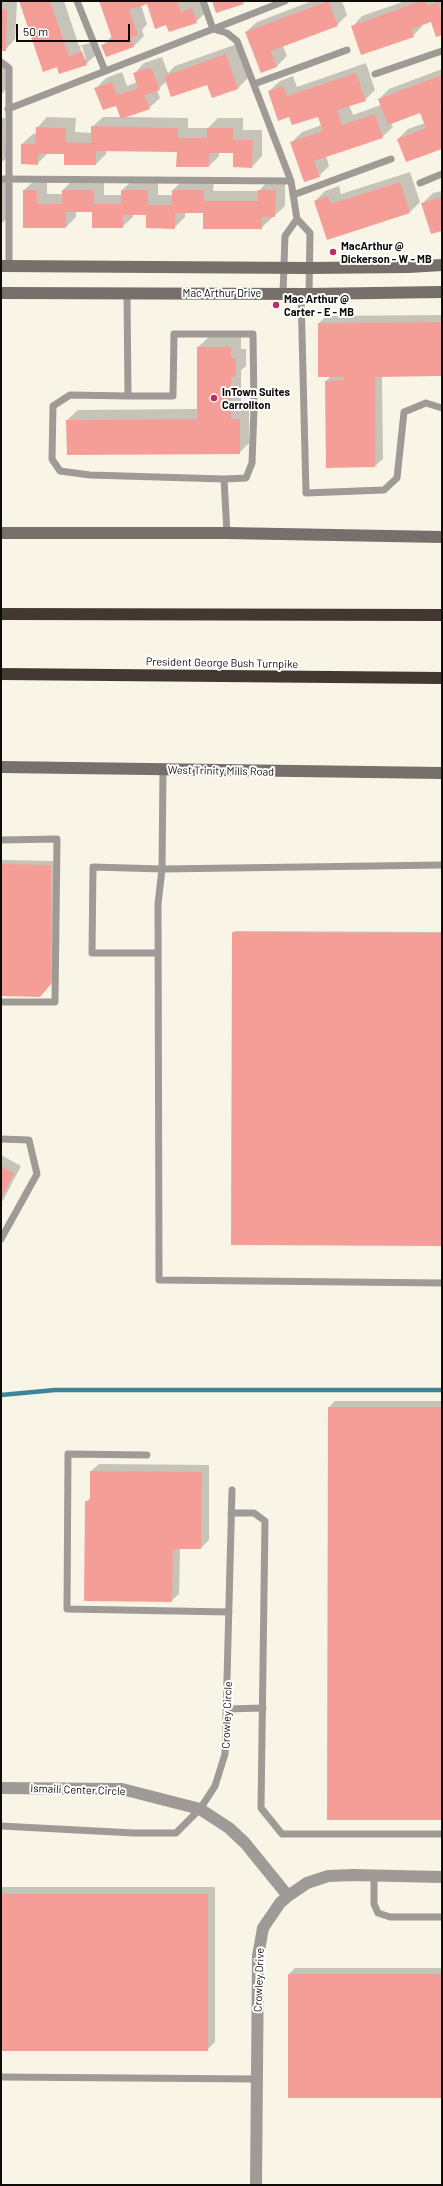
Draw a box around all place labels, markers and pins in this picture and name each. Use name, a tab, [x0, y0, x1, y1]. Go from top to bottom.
place label: MacArthur @ Dickerson - W - MB	[341, 239, 432, 265]
marker: MacArthur @ Dickerson - W - MB	[328, 247, 338, 257]
place label: Mac Arthur @ Carter - E - MB	[284, 292, 354, 318]
marker: Mac Arthur @ Carter - E - MB	[271, 300, 281, 310]
place label: InTown Suites Carrollton	[222, 385, 290, 411]
marker: InTown Suites Carrollton	[209, 393, 219, 403]

